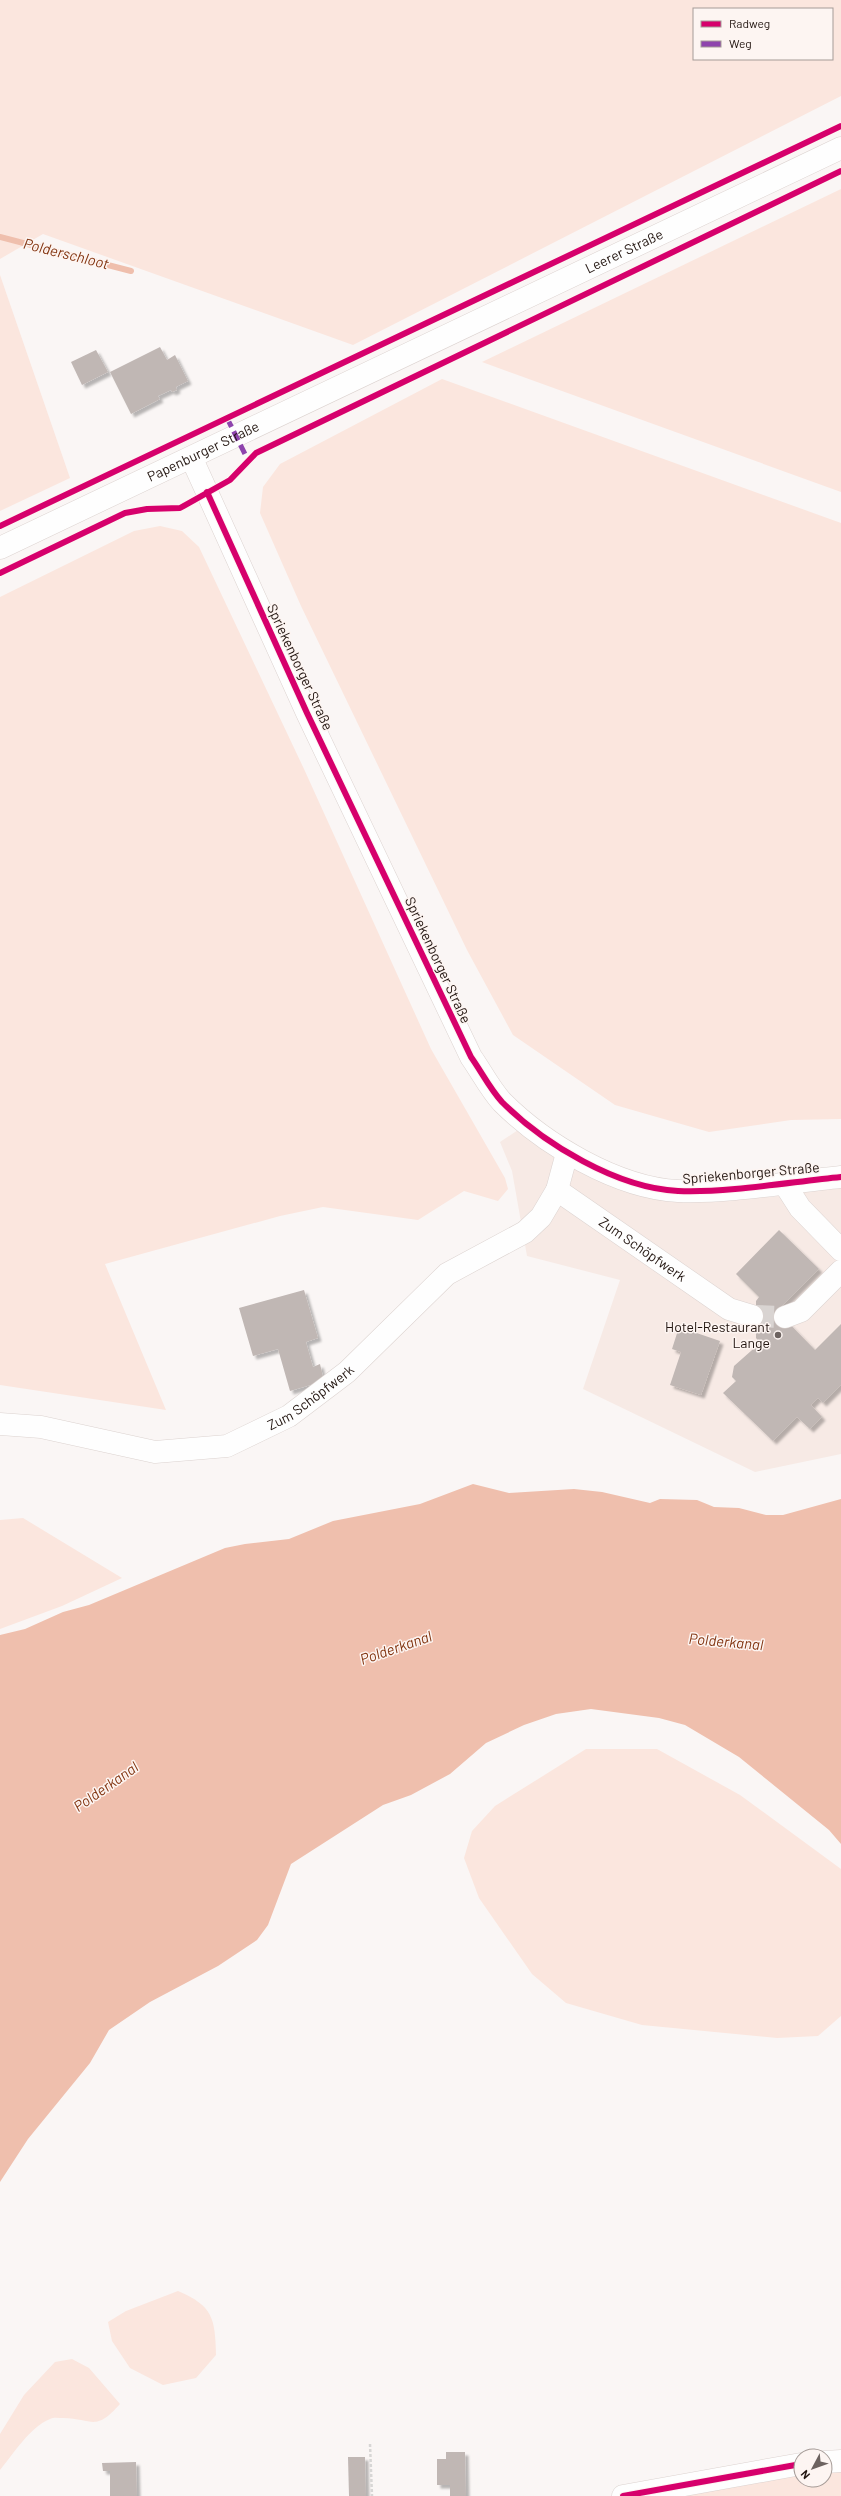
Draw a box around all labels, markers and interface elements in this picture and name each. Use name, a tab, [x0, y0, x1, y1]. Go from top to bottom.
legend	[693, 8, 833, 60]
text: Radweg	[729, 16, 770, 30]
text: Weg	[729, 36, 752, 50]
street label: Leerer Straße	[582, 225, 665, 276]
water label: Polderschloot	[22, 234, 111, 273]
street label: Papenburger Straße	[144, 417, 262, 485]
street label: Spriekenborger Straße	[264, 601, 337, 733]
street label: Spriekenborger Straße	[402, 894, 475, 1026]
street label: Spriekenborger Straße	[682, 1158, 820, 1187]
street label: Zum Schöpfwerk	[596, 1213, 690, 1285]
place label: Hotel-Restaurant Lange	[665, 1318, 770, 1351]
marker: Hotel-Restaurant Lange	[773, 1330, 783, 1340]
street label: Zum Schöpfwerk	[264, 1361, 357, 1433]
water label: Polderkanal	[357, 1626, 435, 1668]
water label: Polderkanal	[688, 1629, 765, 1653]
water label: Polderkanal	[70, 1757, 142, 1815]
north arrow	[793, 2448, 833, 2488]
text: N	[798, 2468, 812, 2482]

